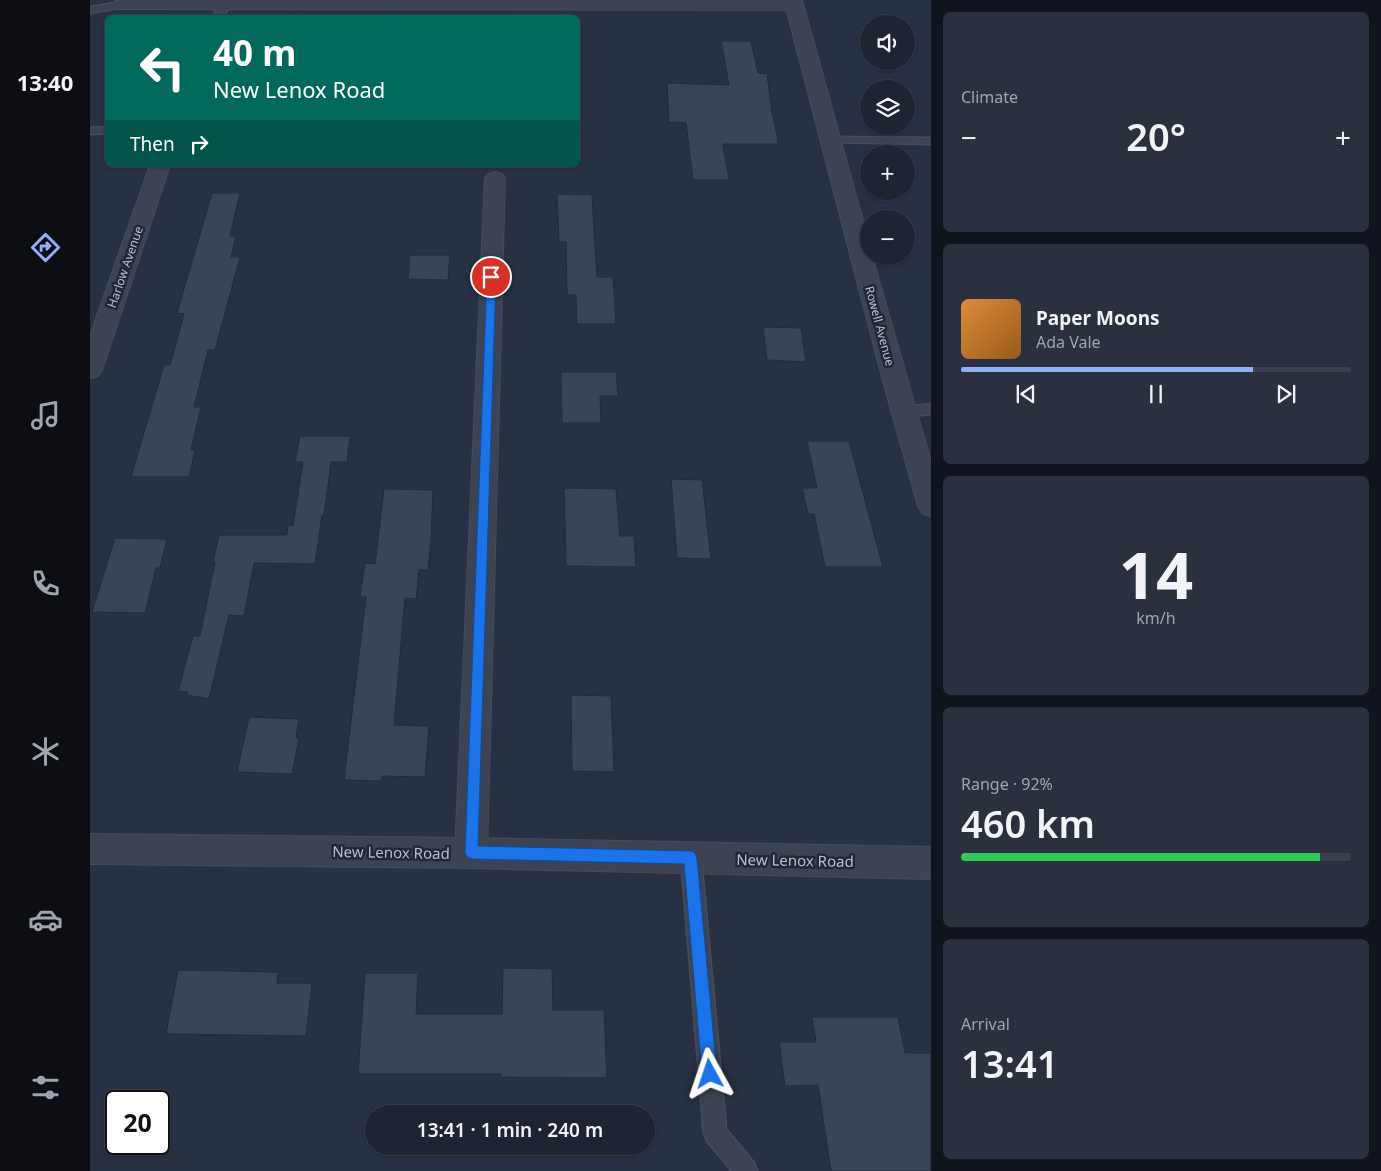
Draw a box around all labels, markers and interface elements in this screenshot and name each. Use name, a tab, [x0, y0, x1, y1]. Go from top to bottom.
map controls	[860, 15, 915, 265]
button: sound	[860, 15, 915, 70]
text: 40 m	[213, 29, 296, 76]
icon: left	[130, 35, 195, 100]
text: 13:40	[17, 67, 73, 97]
text: New Lenox Road	[213, 74, 385, 104]
button: layers	[860, 80, 915, 135]
text: Climate	[961, 86, 1018, 108]
text: 20°	[1126, 110, 1186, 162]
text: −	[961, 118, 977, 156]
text: +	[1335, 118, 1351, 156]
icon: right	[185, 130, 213, 158]
text: Then	[130, 131, 175, 157]
button: +	[860, 145, 915, 200]
button: −	[860, 210, 915, 265]
street label: Harlow Avenue	[103, 224, 147, 310]
icon: directions	[28, 230, 63, 265]
pin	[470, 256, 512, 298]
icon: arrive	[477, 263, 505, 291]
street label: Rowell Avenue	[861, 284, 899, 368]
text: Paper Moons	[1036, 305, 1160, 331]
text: Ada Vale	[1036, 331, 1101, 353]
icon: previous	[1012, 380, 1040, 408]
icon: pause	[1142, 380, 1170, 408]
icon: next	[1272, 380, 1300, 408]
icon: music	[28, 398, 63, 433]
text: 14	[1119, 530, 1193, 618]
icon: phone	[28, 566, 63, 601]
text: km/h	[1136, 607, 1176, 629]
icon: climate	[28, 734, 63, 769]
text: Range · 92%	[961, 773, 1053, 795]
text: 460 km	[961, 797, 1095, 849]
street label: New Lenox Road	[332, 841, 450, 863]
street label: New Lenox Road	[736, 849, 854, 871]
icon: car	[28, 902, 63, 937]
text: Arrival	[961, 1013, 1010, 1035]
text: 13:41	[961, 1037, 1058, 1089]
position arrow	[683, 1047, 735, 1099]
icon: filters	[28, 1070, 63, 1105]
speed limit sign: 20	[105, 1090, 170, 1155]
text: 13:41 · 1 min · 240 m	[417, 1117, 603, 1143]

